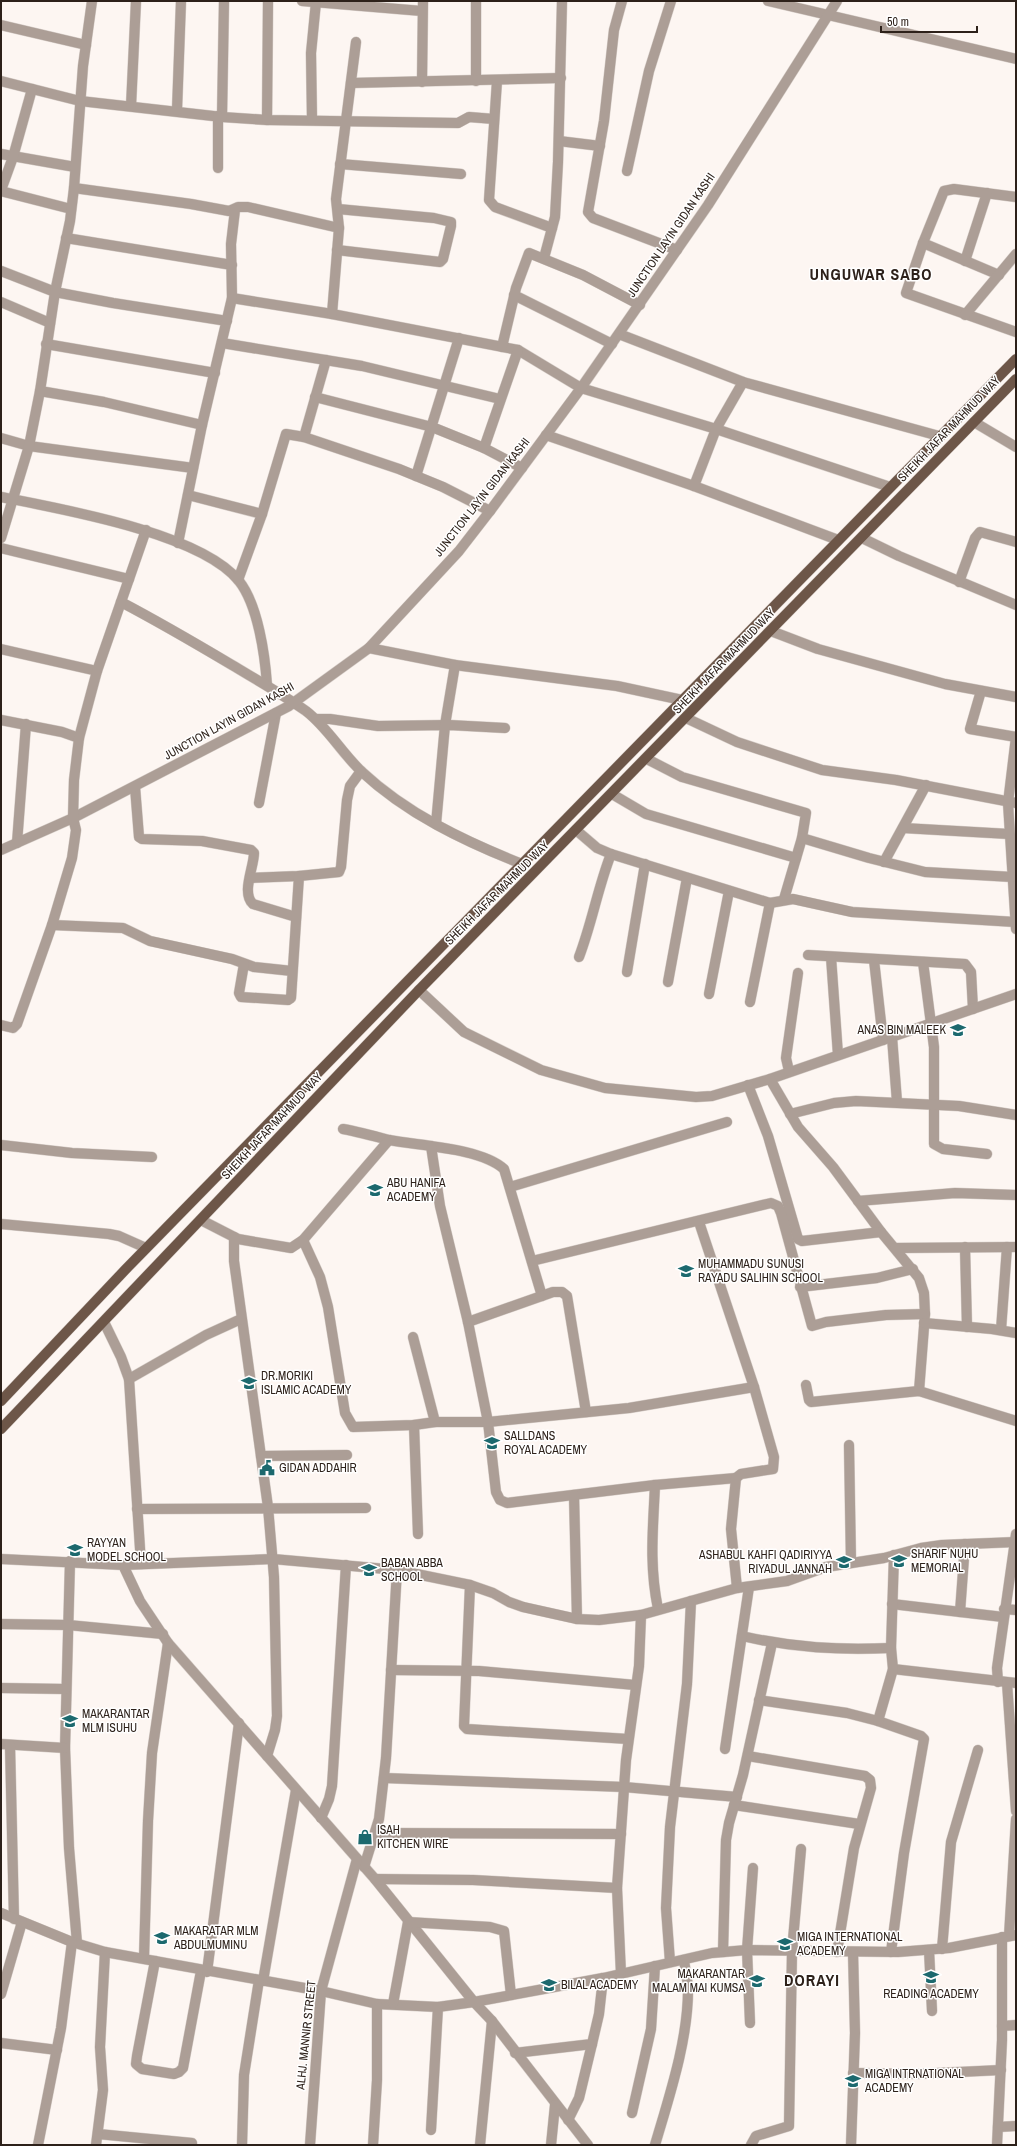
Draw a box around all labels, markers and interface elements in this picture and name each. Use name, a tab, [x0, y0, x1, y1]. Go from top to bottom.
scale bar	[881, 8, 977, 34]
text: 50 m	[887, 14, 909, 30]
street label: JUNCTION LAYIN GIDAN KASHI	[623, 170, 719, 300]
district label: UNGUWAR SABO	[810, 263, 932, 285]
street label: SHEIKH JAFAR MAHMUD WAY	[894, 372, 1004, 485]
street label: JUNCTION LAYIN GIDAN KASHI	[431, 434, 533, 560]
street label: SHEIKH JAFAR MAHMUD WAY	[669, 604, 779, 717]
street label: JUNCTION LAYIN GIDAN KASHI	[161, 679, 297, 763]
street label: SHEIKH JAFAR MAHMUD WAY	[441, 837, 553, 949]
school or university icon: ANAS BIN MALEEK	[949, 1021, 967, 1039]
place label: ANAS BIN MALEEK	[856, 1022, 946, 1038]
street label: SHEIKH JAFAR MAHMUD WAY	[218, 1069, 326, 1183]
place label: ABU HANIFA ACADEMY	[386, 1175, 446, 1205]
school or university icon: ABU HANIFA ACADEMY	[366, 1181, 384, 1199]
place label: MUHAMMADU SUNUSI RAYADU SALIHIN SCHOOL	[698, 1256, 823, 1286]
school or university icon: MUHAMMADU SUNUSI RAYADU SALIHIN SCHOOL	[677, 1262, 695, 1280]
place label: DR.MORIKI ISLAMIC ACADEMY	[261, 1368, 352, 1398]
school or university icon: DR.MORIKI ISLAMIC ACADEMY	[240, 1374, 258, 1392]
place label: SALLDANS ROYAL ACADEMY	[504, 1428, 588, 1458]
school or university icon: SALLDANS ROYAL ACADEMY	[483, 1434, 501, 1452]
public building icon: GIDAN ADDAHIR	[258, 1459, 276, 1477]
place label: GIDAN ADDAHIR	[279, 1460, 357, 1476]
place label: RAYYAN MODEL SCHOOL	[87, 1535, 166, 1565]
school or university icon: RAYYAN MODEL SCHOOL	[66, 1541, 84, 1559]
place label: SHARIF NUHU MEMORIAL	[911, 1546, 978, 1576]
place label: ASHABUL KAHFI QADIRIYYA RIYADUL JANNAH	[698, 1547, 832, 1577]
school or university icon: SHARIF NUHU MEMORIAL	[890, 1552, 908, 1570]
school or university icon: ASHABUL KAHFI QADIRIYYA RIYADUL JANNAH	[835, 1553, 853, 1571]
place label: BABAN ABBA SCHOOL	[381, 1555, 443, 1585]
school or university icon: BABAN ABBA SCHOOL	[360, 1561, 378, 1579]
place label: MAKARANTAR MLM ISUHU	[82, 1706, 150, 1736]
school or university icon: MAKARANTAR MLM ISUHU	[61, 1712, 79, 1730]
place label: ISAH KITCHEN WIRE	[377, 1822, 449, 1852]
shop icon: ISAH KITCHEN WIRE	[356, 1828, 374, 1846]
place label: MAKARATAR MLM ABDULMUMINU	[173, 1923, 258, 1953]
school or university icon: MAKARATAR MLM ABDULMUMINU	[153, 1929, 171, 1947]
place label: MIGA INTERNATIONAL ACADEMY	[796, 1929, 903, 1959]
school or university icon: MIGA INTERNATIONAL ACADEMY	[776, 1935, 794, 1953]
place label: MAKARANTAR MALAM MAI KUMSA	[652, 1966, 745, 1996]
school or university icon: READING ACADEMY	[922, 1968, 940, 1986]
district label: DORAYI	[784, 1969, 840, 1991]
school or university icon: MAKARANTAR MALAM MAI KUMSA	[748, 1972, 766, 1990]
school or university icon: BILAL ACADEMY	[540, 1976, 558, 1994]
place label: BILAL ACADEMY	[561, 1977, 639, 1993]
street label: ALHJ. MANNIR STREET	[292, 1980, 320, 2091]
place label: READING ACADEMY	[883, 1986, 979, 2002]
place label: MIGA INTRNATIONAL ACADEMY	[864, 2066, 964, 2096]
school or university icon: MIGA INTRNATIONAL ACADEMY	[844, 2072, 862, 2090]

